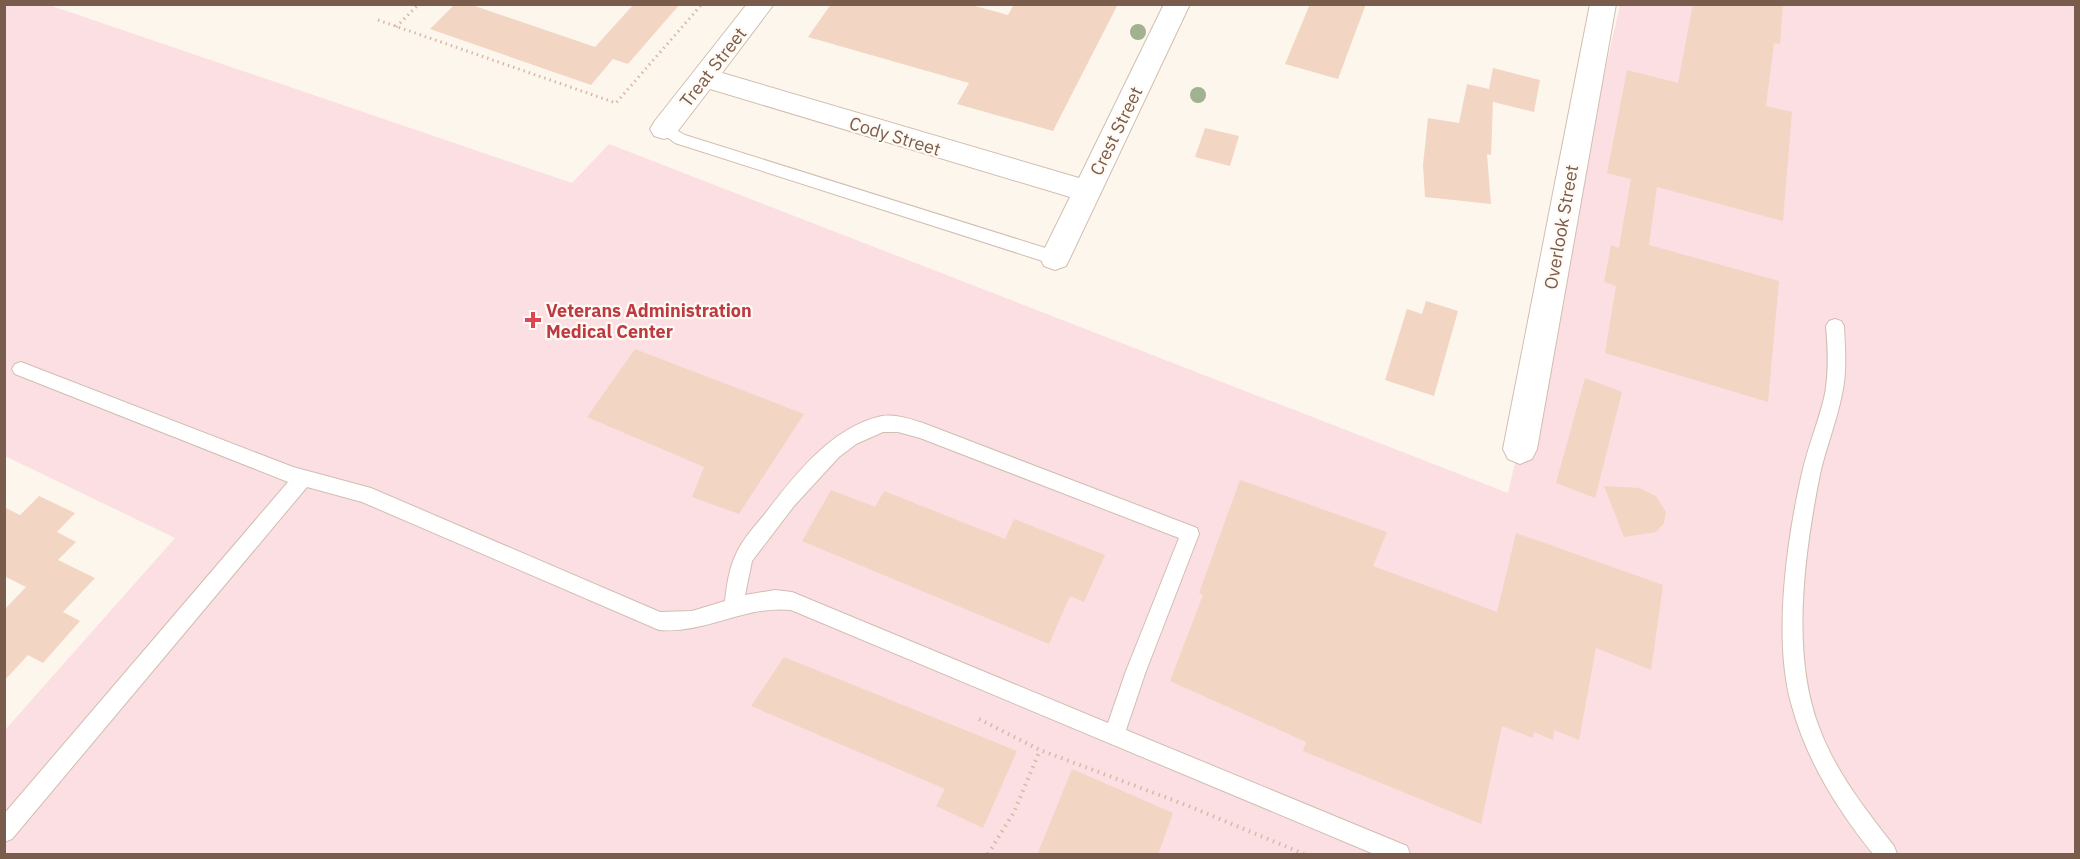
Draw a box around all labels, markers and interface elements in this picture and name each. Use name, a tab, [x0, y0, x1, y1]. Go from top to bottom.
street label: Treat Street	[675, 22, 751, 112]
street label: Crest Street	[1085, 83, 1147, 179]
street label: Cody Street	[847, 111, 943, 161]
street label: Overlook Street	[1539, 163, 1583, 291]
place label: Veterans Administration Medical Center	[546, 299, 752, 343]
marker: Veterans Administration Medical Center	[524, 311, 542, 329]

